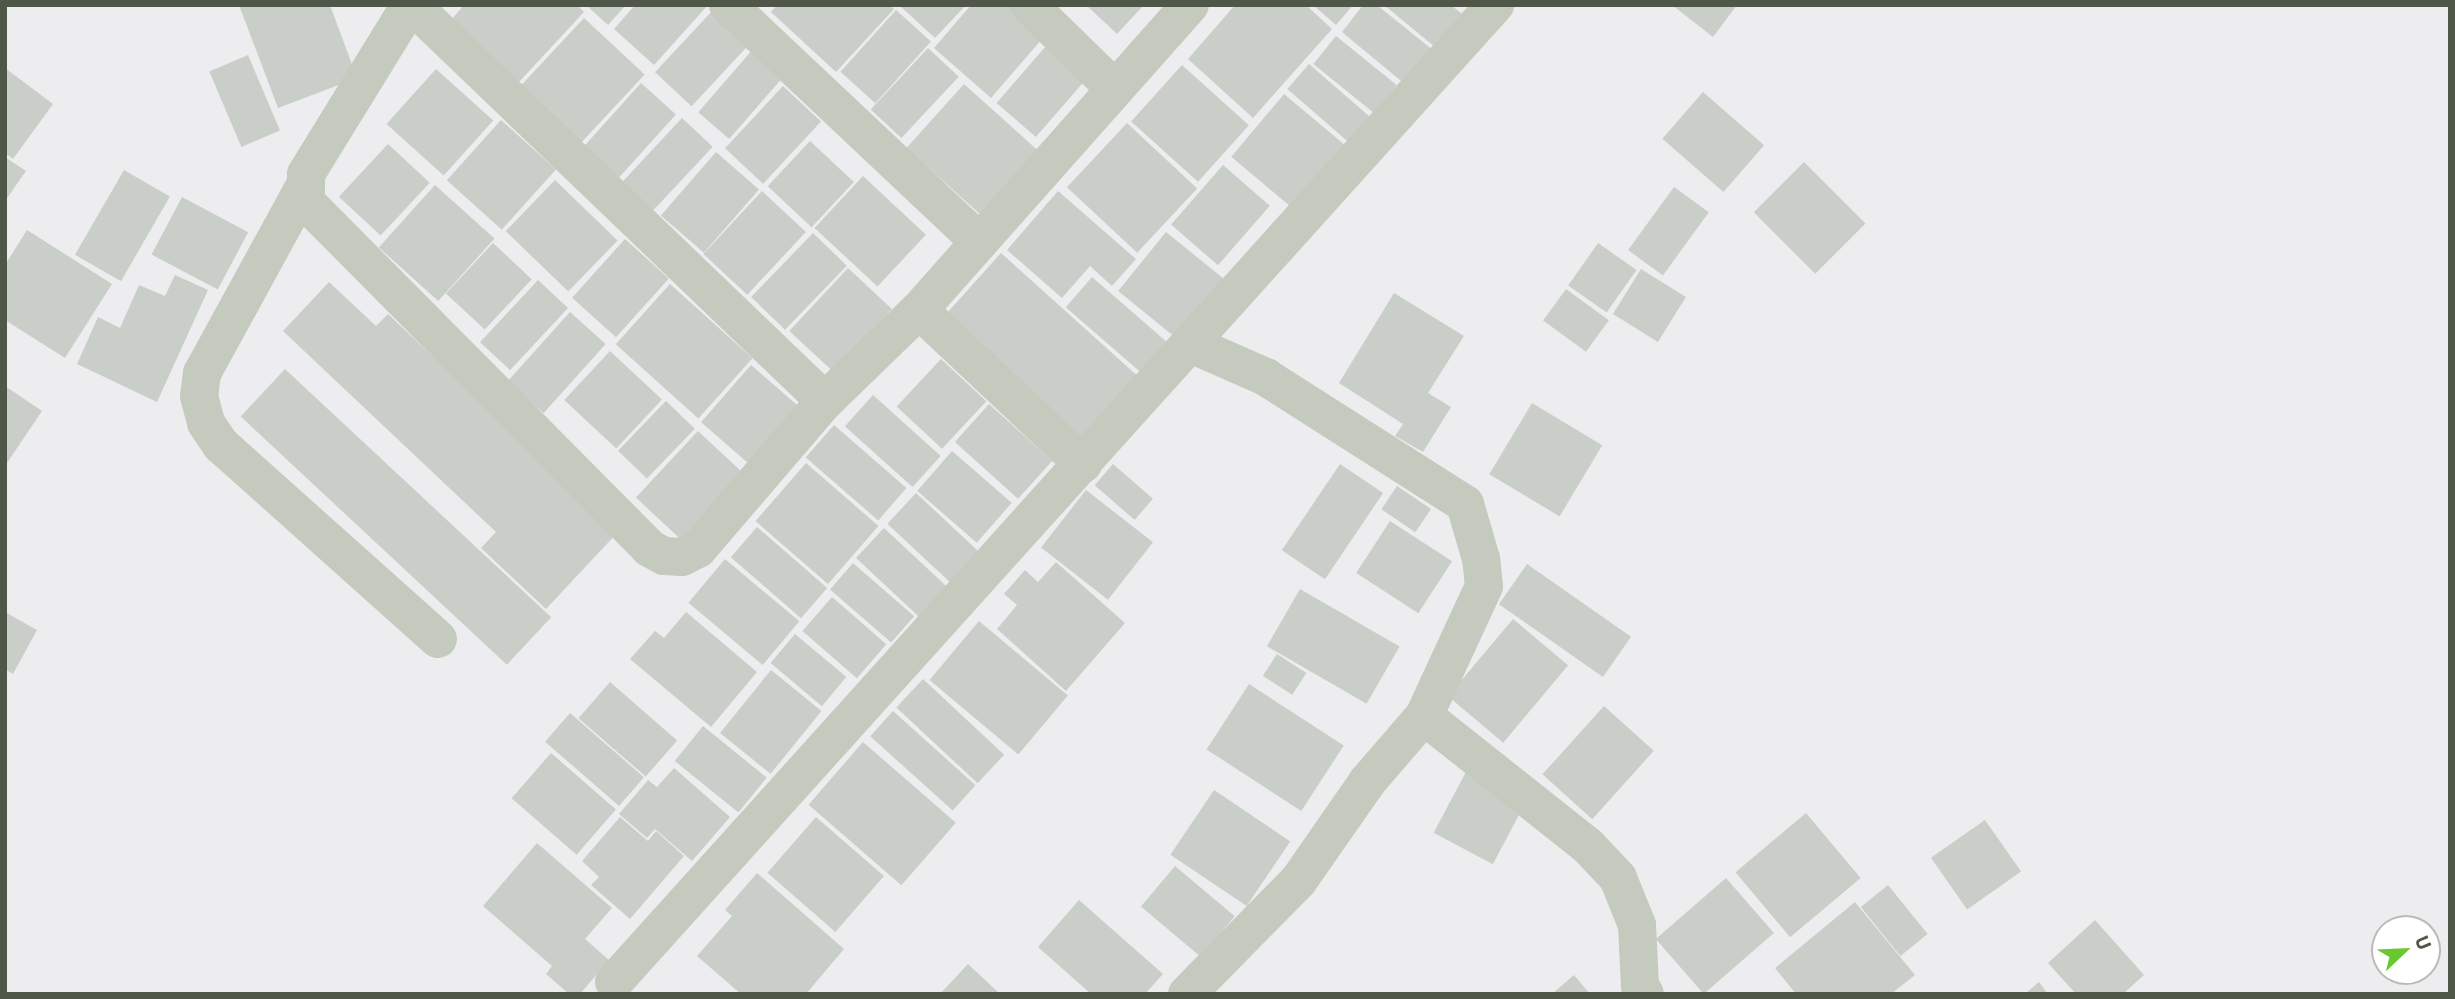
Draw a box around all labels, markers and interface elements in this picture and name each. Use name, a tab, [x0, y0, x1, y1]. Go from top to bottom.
north arrow	[2371, 915, 2441, 985]
text: U	[2410, 932, 2437, 953]

